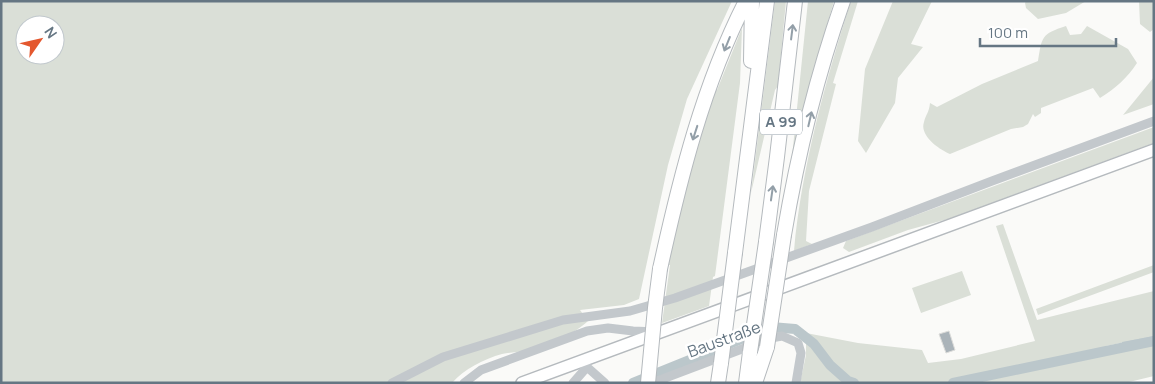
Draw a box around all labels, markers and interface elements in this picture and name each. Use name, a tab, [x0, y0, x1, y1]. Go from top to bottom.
north arrow	[15, 15, 65, 65]
scale bar	[980, 15, 1116, 47]
text: 100 m	[988, 22, 1028, 43]
text: N	[41, 23, 62, 42]
one-way arrow	[787, 24, 797, 40]
one-way arrow	[722, 36, 732, 51]
road number: A 99	[760, 110, 802, 134]
one-way arrow	[806, 112, 815, 128]
one-way arrow	[690, 125, 700, 141]
one-way arrow	[767, 186, 777, 202]
street label: Baustraße	[684, 316, 764, 362]

